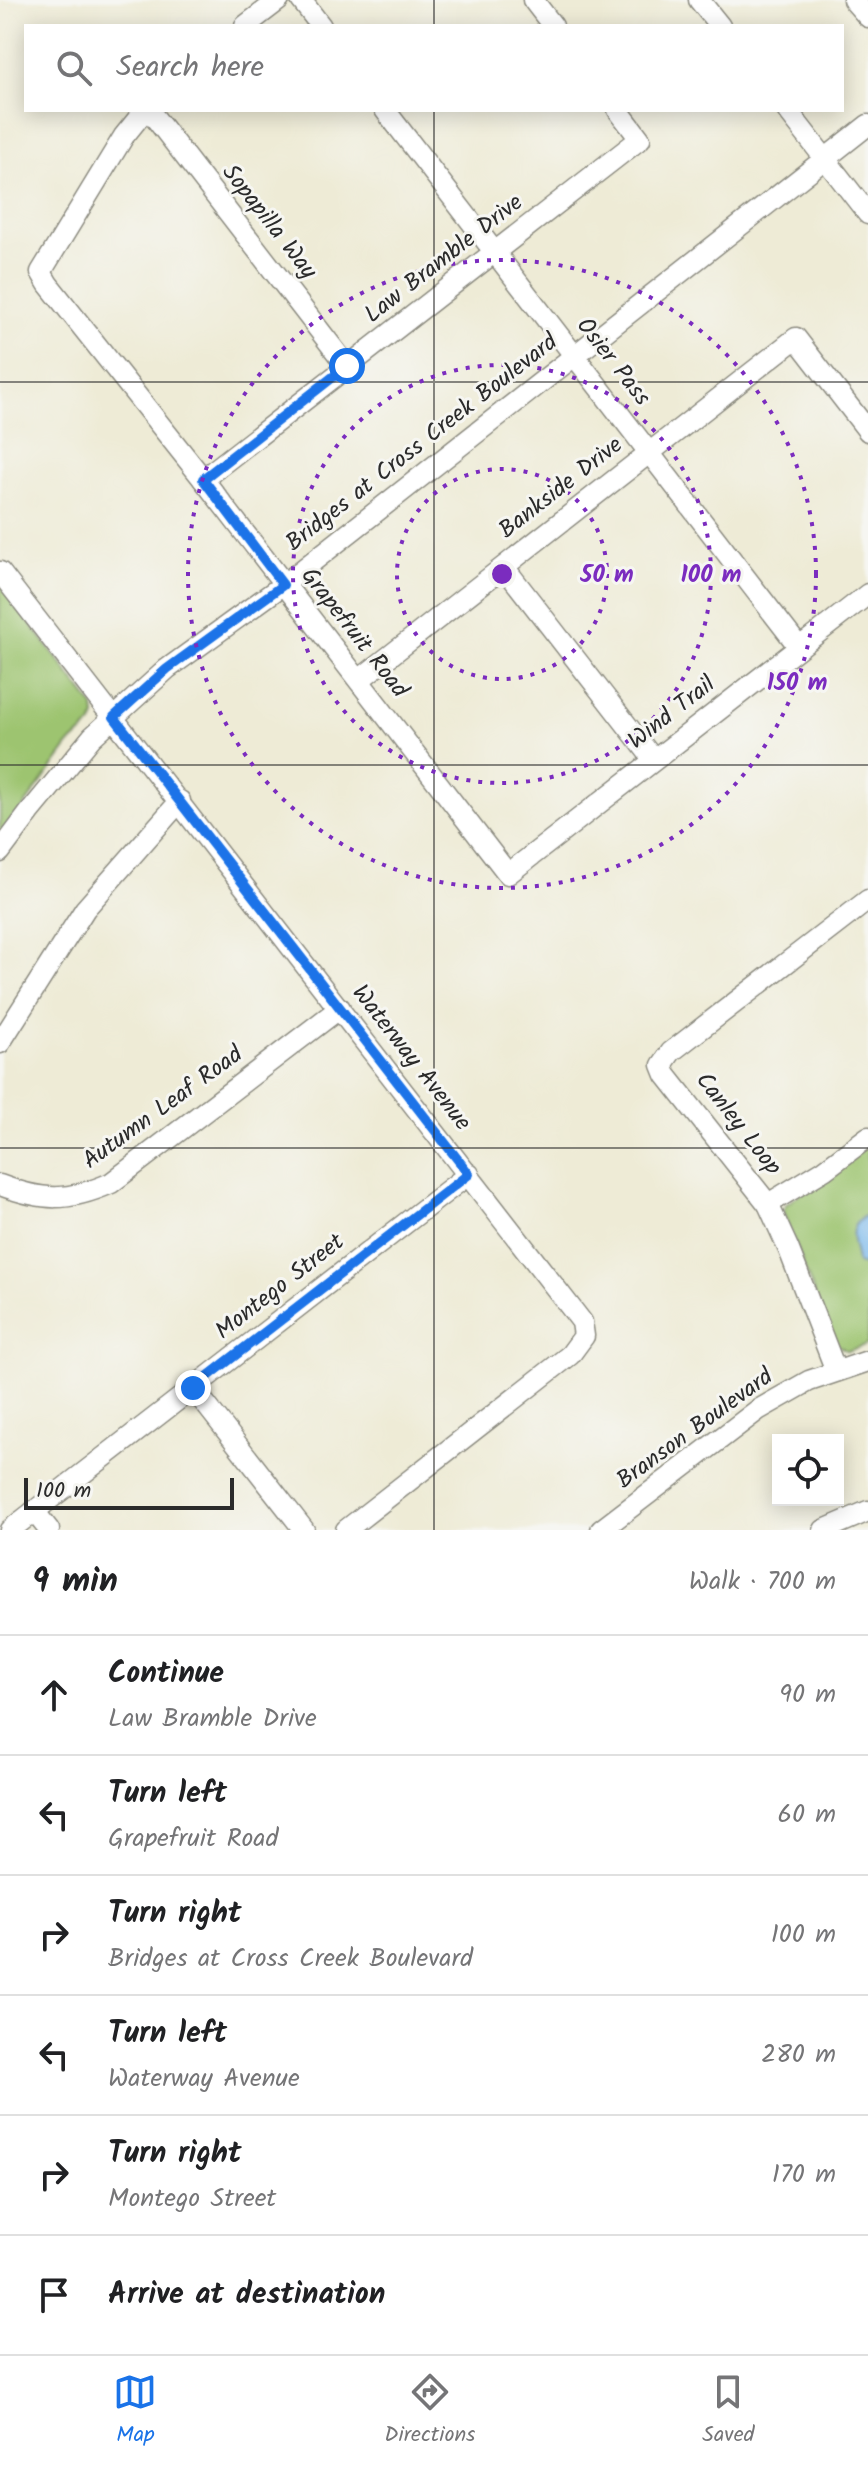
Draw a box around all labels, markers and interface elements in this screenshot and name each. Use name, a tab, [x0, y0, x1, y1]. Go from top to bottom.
search box	[24, 24, 844, 112]
text: Search here	[116, 44, 264, 92]
icon: search	[52, 46, 96, 90]
street label: Sopapilla Way	[211, 156, 327, 289]
street label: Law Bramble Drive	[356, 184, 532, 334]
street label: Osier Pass	[566, 309, 660, 415]
street label: Bridges at Cross Creek Boulevard	[277, 323, 568, 562]
route start	[329, 348, 365, 384]
street label: Bankside Drive	[490, 427, 632, 549]
text: 50 m	[579, 556, 634, 595]
text: 100 m	[681, 556, 741, 595]
street label: Grapefruit Road	[290, 559, 418, 708]
centre of rings	[488, 560, 516, 588]
text: 150 m	[767, 664, 827, 703]
street label: Wind Trail	[620, 666, 724, 760]
street label: Waterway Avenue	[341, 976, 481, 1140]
street label: Autumn Leaf Road	[75, 1036, 252, 1180]
street label: Canley Loop	[685, 1064, 791, 1185]
street label: Montego Street	[207, 1223, 354, 1350]
street label: Branson Boulevard	[608, 1358, 783, 1500]
route end	[175, 1370, 211, 1406]
map controls	[772, 1434, 844, 1506]
button: locate	[772, 1434, 844, 1506]
scale bar	[24, 1474, 234, 1510]
text: 100 m	[36, 1474, 91, 1509]
text: 9 min	[32, 1555, 118, 1609]
text: Walk · 700 m	[689, 1561, 836, 1603]
text: Continue	[108, 1650, 224, 1698]
icon: ahead	[32, 1673, 76, 1717]
text: 90 m	[779, 1674, 836, 1716]
text: Law Bramble Drive	[108, 1698, 317, 1740]
text: Turn left	[108, 1770, 227, 1818]
icon: left	[32, 1793, 76, 1837]
text: 60 m	[777, 1794, 836, 1836]
text: Grapefruit Road	[108, 1818, 279, 1860]
text: Turn right	[108, 1890, 241, 1938]
icon: right	[32, 1913, 76, 1957]
text: 100 m	[771, 1914, 836, 1956]
text: Bridges at Cross Creek Boulevard	[108, 1938, 473, 1980]
text: Turn left	[108, 2010, 227, 2058]
icon: left	[32, 2033, 76, 2077]
text: 280 m	[761, 2034, 836, 2076]
text: Waterway Avenue	[108, 2058, 300, 2100]
text: Turn right	[108, 2130, 241, 2178]
icon: right	[32, 2153, 76, 2197]
text: 170 m	[772, 2154, 836, 2196]
text: Montego Street	[108, 2178, 276, 2220]
text: Arrive at destination	[108, 2271, 385, 2319]
icon: arrive	[32, 2273, 76, 2317]
tab: Map	[113, 2370, 157, 2453]
tab: Directions	[384, 2370, 476, 2453]
tab: Saved	[702, 2370, 755, 2453]

